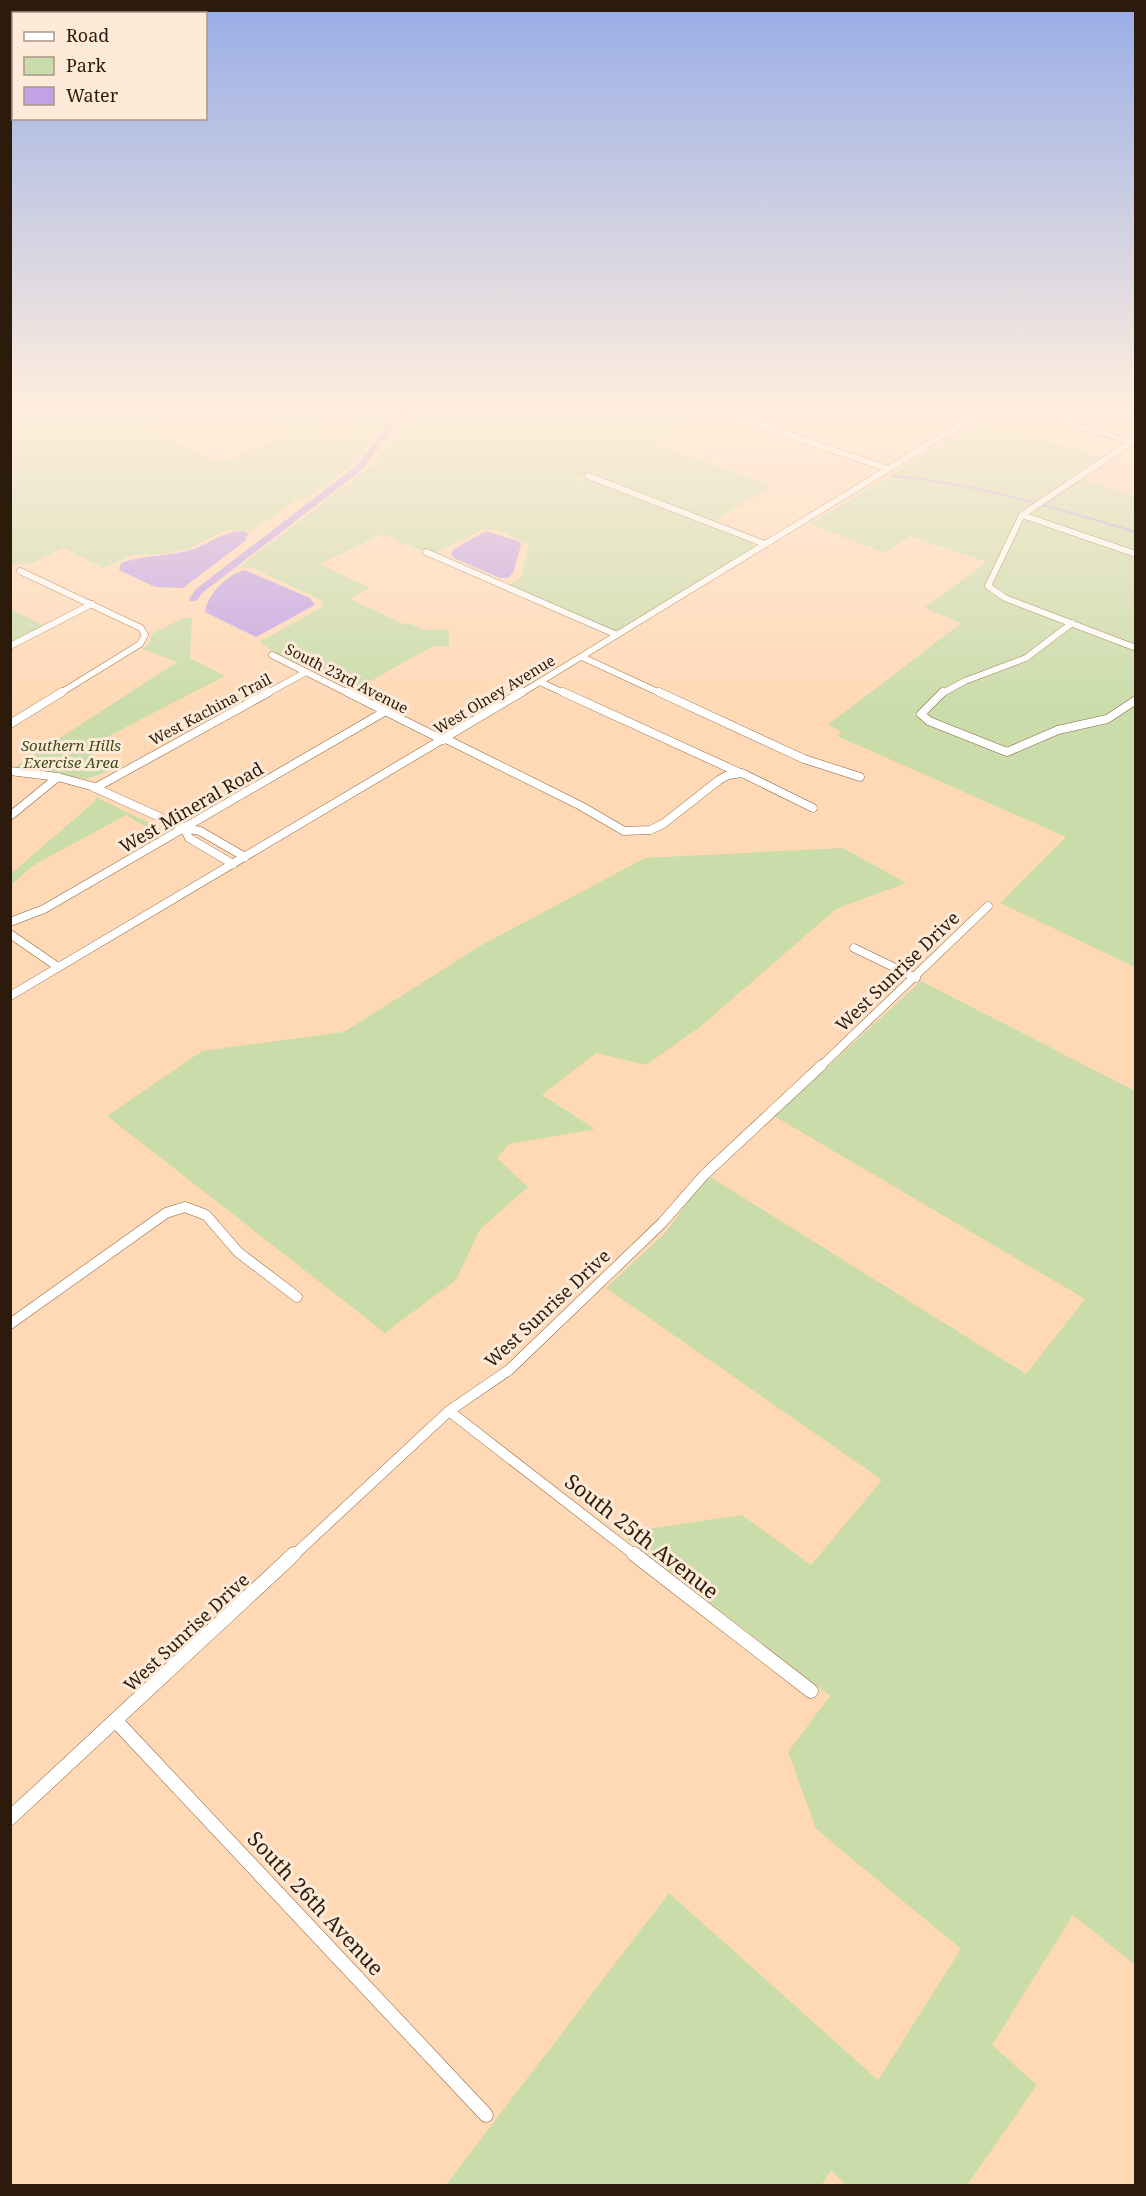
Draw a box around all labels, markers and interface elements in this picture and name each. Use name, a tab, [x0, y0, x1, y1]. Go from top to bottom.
legend	[12, 12, 207, 120]
text: Road	[66, 23, 109, 47]
text: Park	[66, 53, 106, 77]
text: Water	[66, 83, 119, 107]
street label: South 23rd Avenue	[282, 638, 412, 718]
street label: West Olney Avenue	[430, 650, 558, 738]
street label: West Kachina Trail	[146, 668, 275, 750]
park label: Southern Hills Exercise Area	[21, 735, 121, 772]
street label: West Mineral Road	[115, 756, 267, 858]
street label: West Sunrise Drive	[830, 906, 964, 1036]
street label: West Sunrise Drive	[479, 1244, 615, 1372]
street label: South 25th Avenue	[559, 1467, 725, 1605]
street label: West Sunrise Drive	[118, 1568, 254, 1696]
street label: South 26th Avenue	[242, 1825, 390, 1981]

